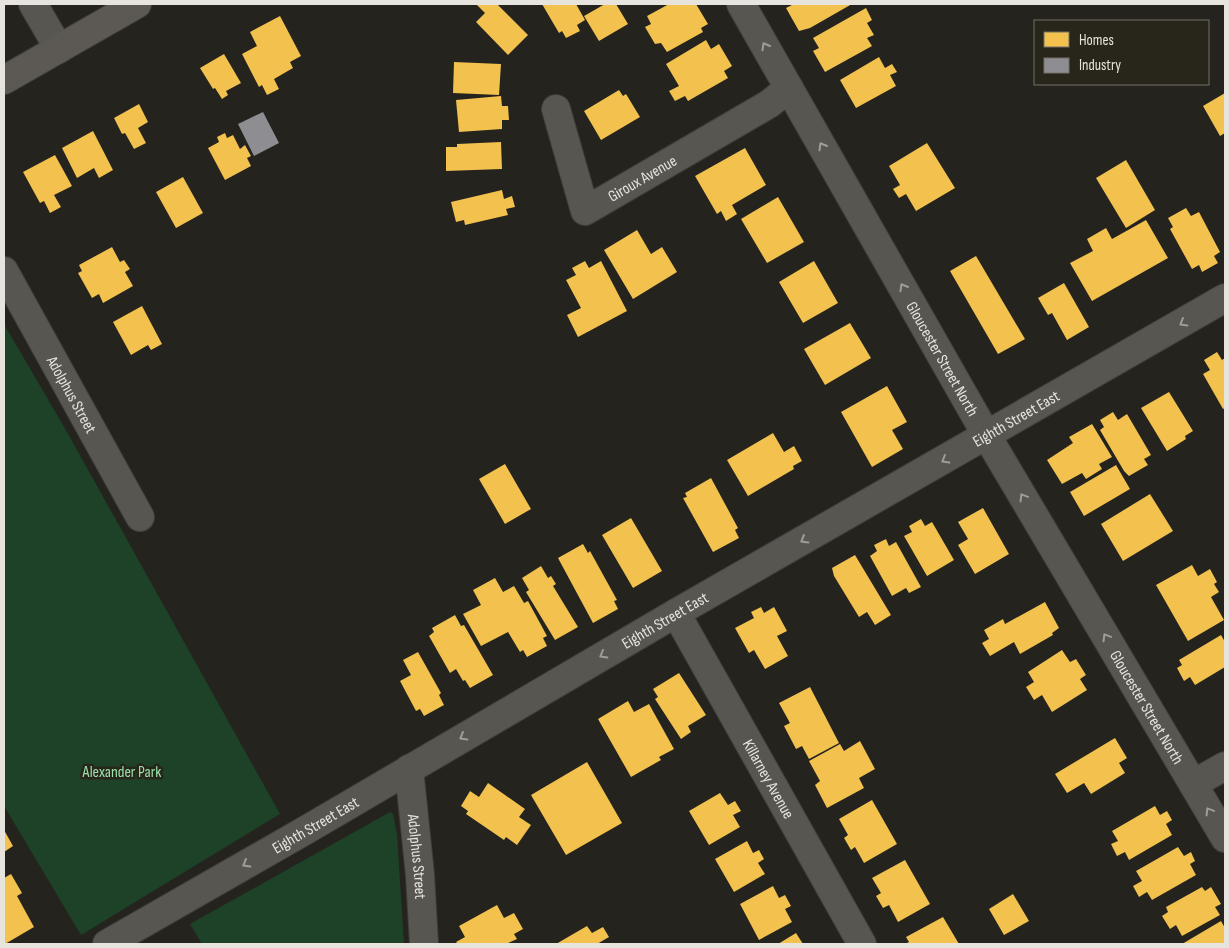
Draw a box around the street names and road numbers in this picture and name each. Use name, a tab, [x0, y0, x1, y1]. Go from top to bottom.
street label: Giroux Avenue	[605, 152, 681, 207]
street label: Gloucester Street North	[901, 299, 982, 420]
street label: Adolphus Street	[41, 352, 100, 437]
street label: Eighth Street East	[970, 387, 1063, 452]
street label: Eighth Street East	[619, 589, 712, 654]
street label: Gloucester Street North	[1105, 647, 1187, 768]
street label: Killarney Avenue	[738, 736, 798, 822]
street label: Eighth Street East	[269, 793, 363, 858]
street label: Adolphus Street	[403, 812, 429, 900]

